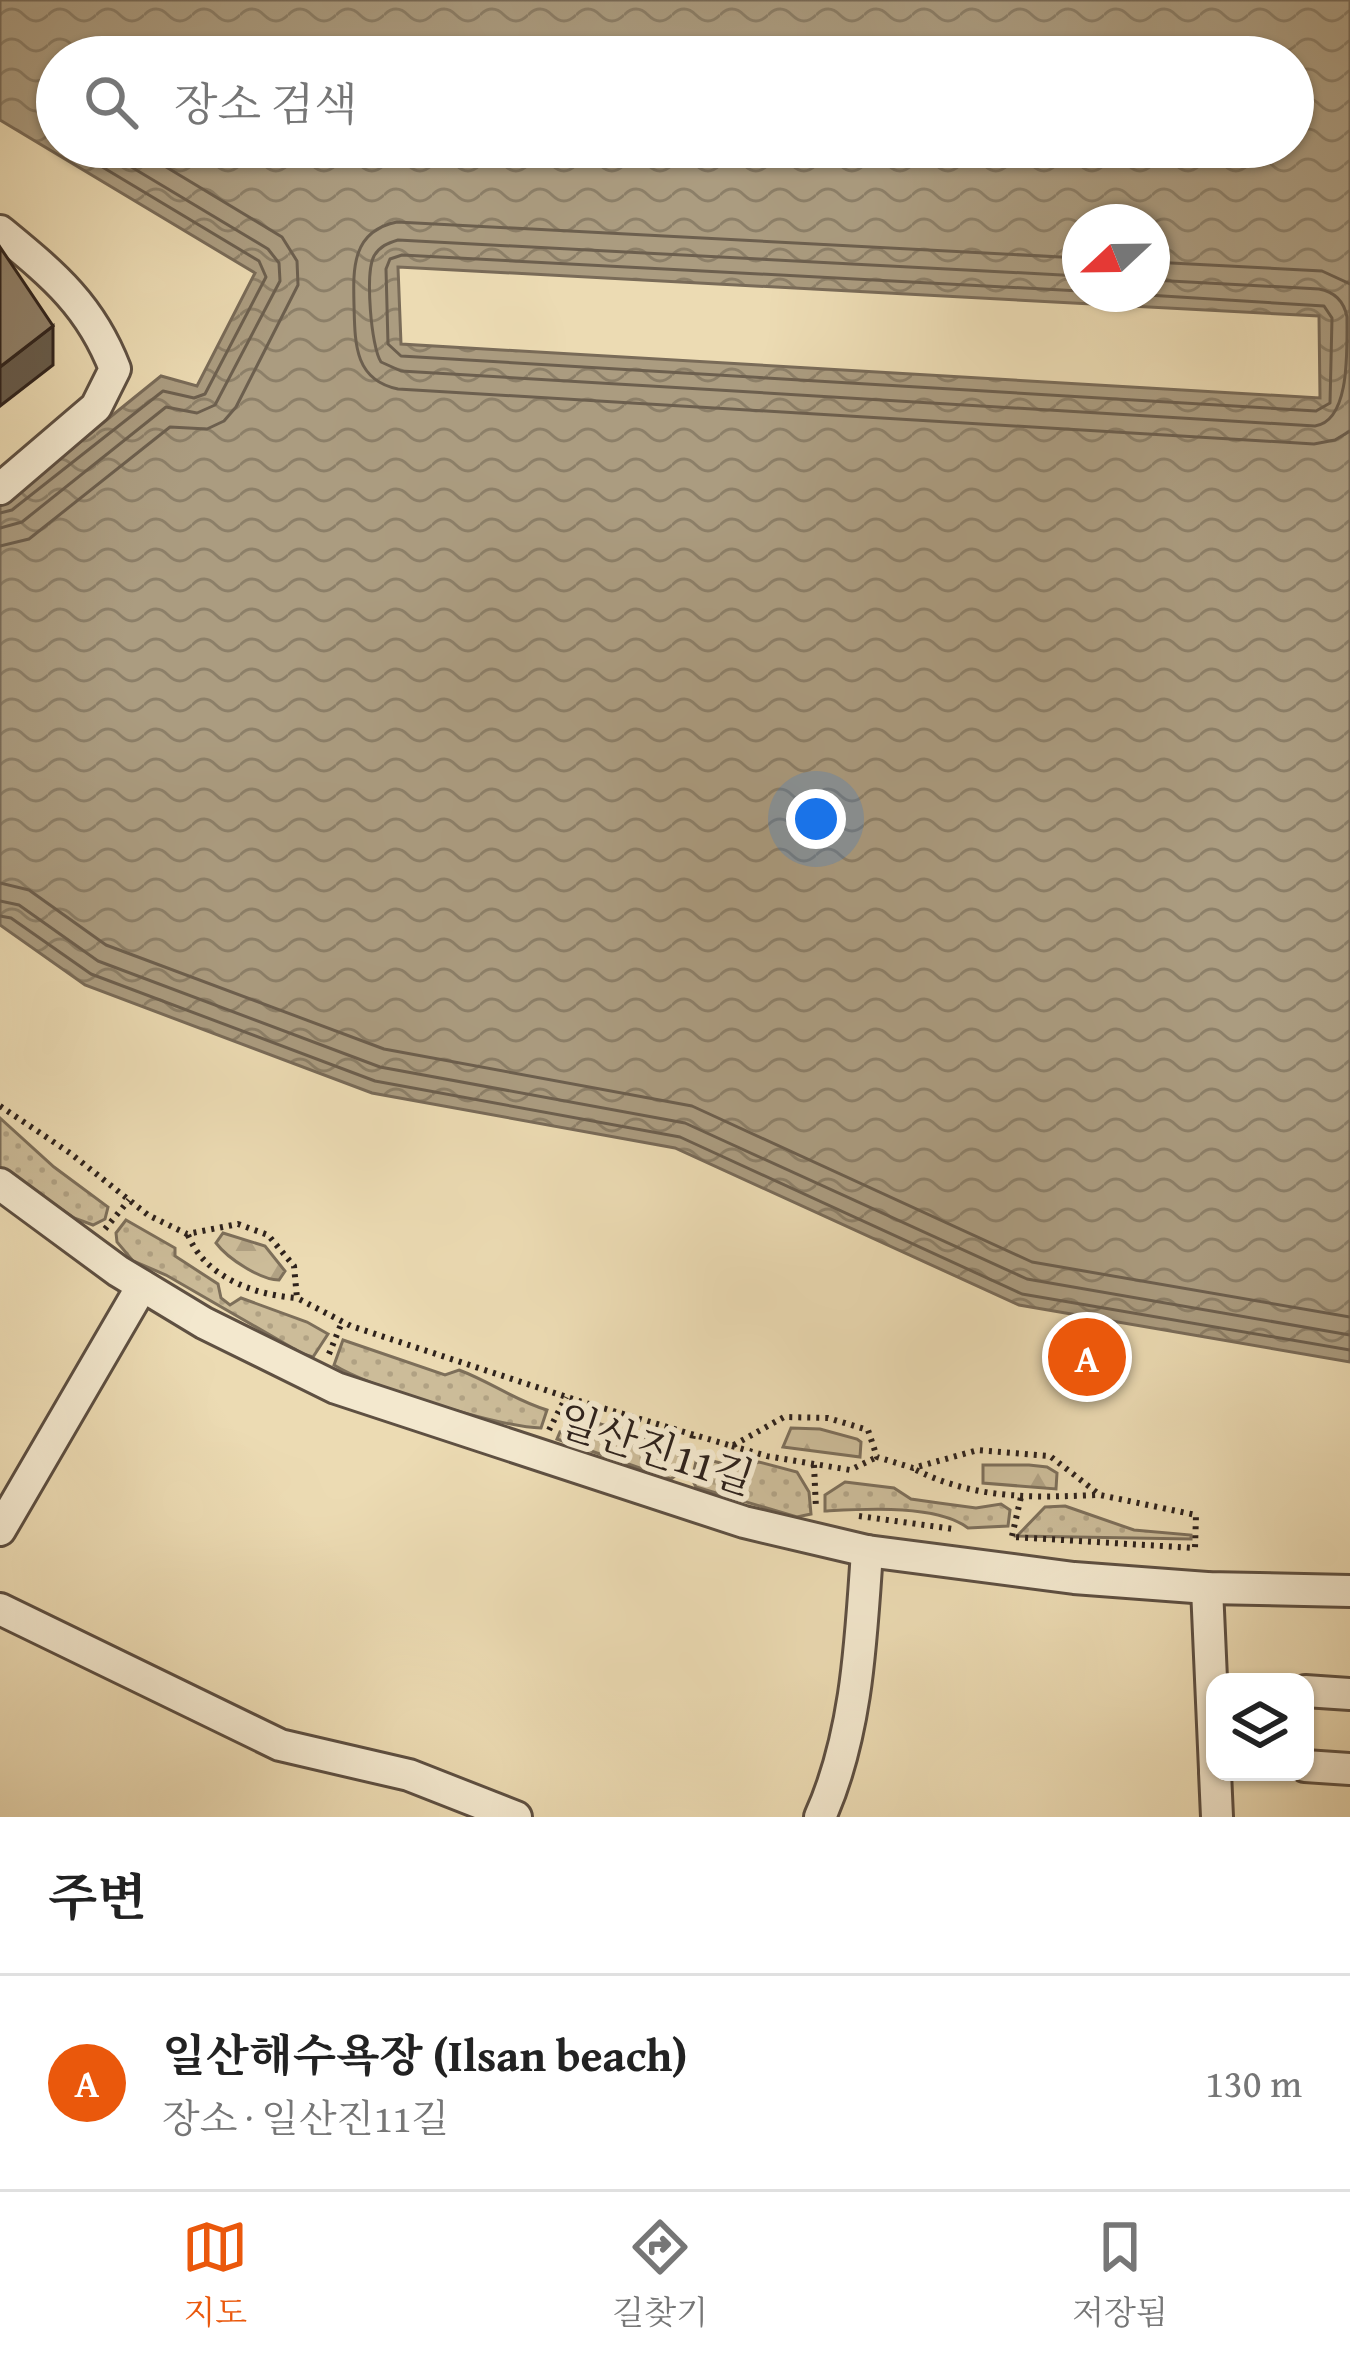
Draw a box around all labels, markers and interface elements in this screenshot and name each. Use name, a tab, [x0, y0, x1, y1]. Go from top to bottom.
search box	[36, 36, 1314, 168]
icon: search	[78, 69, 144, 135]
text: 장소 검색	[174, 71, 358, 136]
north arrow	[1062, 204, 1170, 312]
your location	[786, 789, 846, 849]
pin: A	[1048, 1312, 1126, 1402]
street label: 일산진11길	[550, 1388, 762, 1509]
map controls	[1206, 1673, 1314, 1781]
button: layers	[1206, 1673, 1314, 1781]
text: 주변	[48, 1859, 147, 1934]
text: 일산해수욕장 (Ilsan beach)	[162, 2022, 687, 2087]
text: A	[75, 2054, 99, 2111]
text: 130 m	[1205, 2054, 1302, 2111]
text: 장소 · 일산진11길	[162, 2089, 449, 2146]
tab: 지도	[182, 2214, 248, 2336]
tab: 길찾기	[612, 2214, 708, 2336]
tab: 저장됨	[1072, 2214, 1168, 2336]

